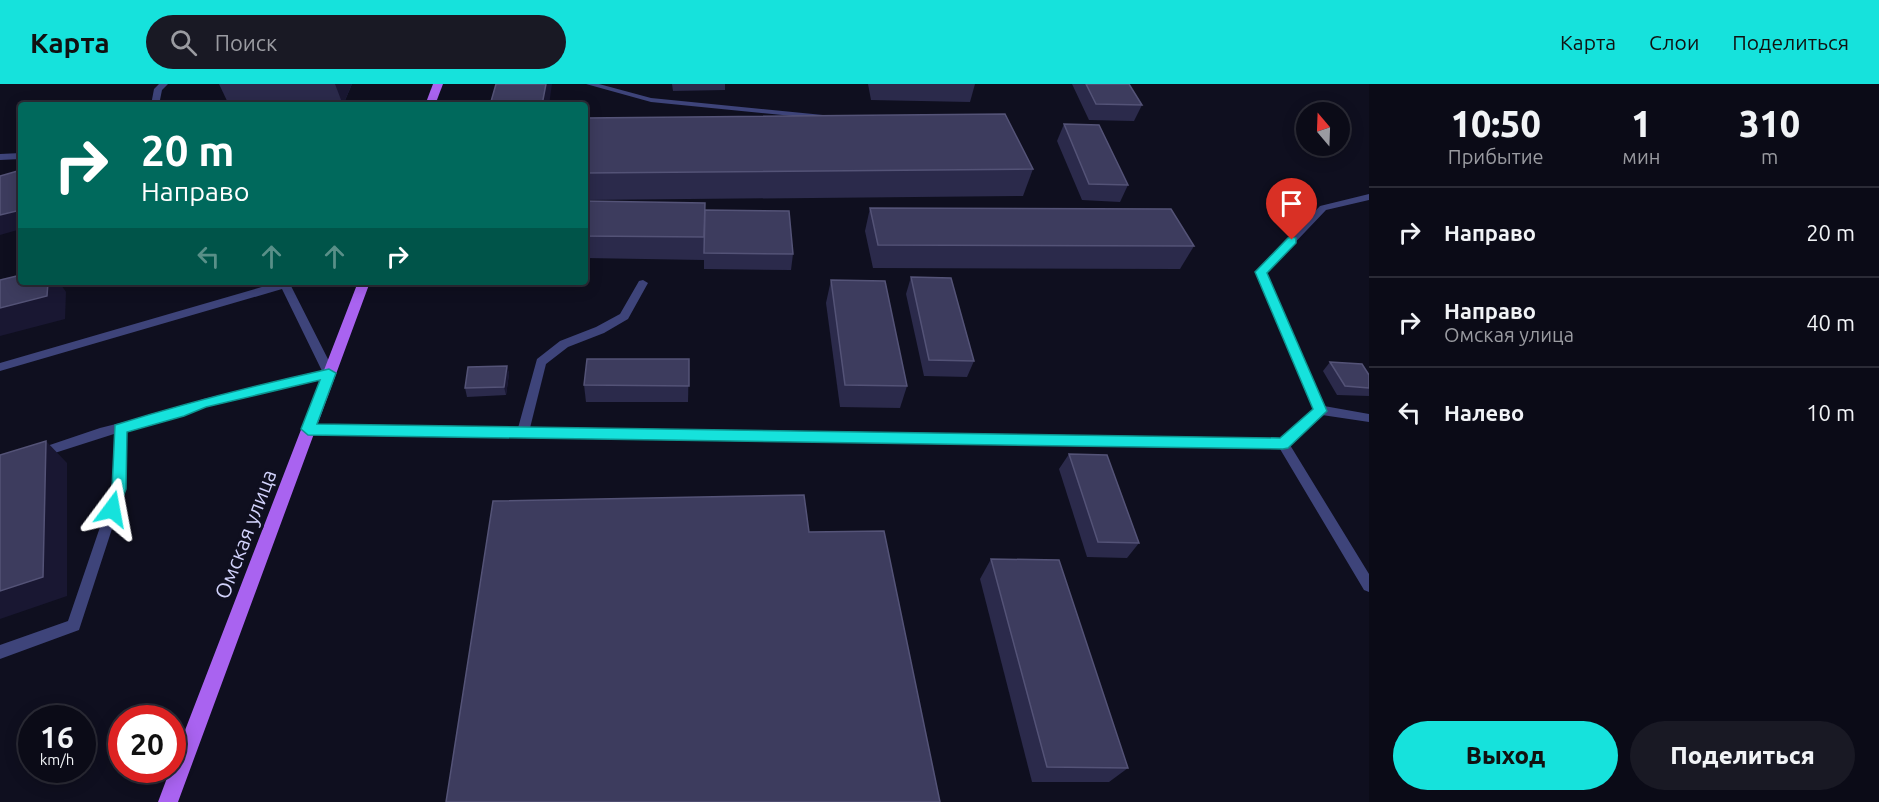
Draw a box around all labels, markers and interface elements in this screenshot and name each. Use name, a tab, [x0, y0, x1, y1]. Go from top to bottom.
search box	[146, 15, 566, 69]
icon: search	[167, 26, 200, 59]
text: Карта	[30, 27, 110, 58]
text: Поиск	[215, 30, 277, 55]
text: Карта	[1560, 30, 1616, 54]
text: Слои	[1649, 30, 1699, 54]
text: Поделиться	[1732, 30, 1849, 54]
north arrow	[1296, 102, 1350, 156]
map controls	[1296, 102, 1350, 156]
text: 10:50	[1451, 103, 1541, 144]
text: 1	[1631, 103, 1652, 144]
text: 310	[1739, 103, 1800, 144]
icon: right	[42, 126, 120, 204]
text: 20 m	[141, 127, 235, 174]
text: Прибытие	[1448, 145, 1544, 168]
text: мин	[1622, 145, 1660, 168]
text: m	[1761, 145, 1778, 168]
text: Направо	[141, 176, 250, 206]
pin	[1266, 178, 1317, 240]
icon: arrive	[1275, 187, 1308, 220]
icon: right	[1393, 216, 1426, 249]
text: Направо	[1444, 220, 1536, 245]
text: 20 m	[1806, 220, 1855, 245]
icon: left	[192, 240, 225, 273]
icon: ahead	[255, 240, 288, 273]
icon: ahead	[318, 240, 351, 273]
icon: right	[381, 240, 414, 273]
text: Направо	[1444, 298, 1536, 323]
icon: right	[1393, 306, 1426, 339]
text: 40 m	[1806, 310, 1855, 335]
text: Омская улица	[1444, 323, 1574, 346]
icon: left	[1393, 396, 1426, 429]
text: Налево	[1444, 400, 1524, 425]
text: 10 m	[1806, 400, 1855, 425]
street label: Омская улица	[209, 466, 281, 602]
position arrow	[80, 477, 144, 541]
speed limit sign: 20	[108, 705, 186, 783]
text: 16	[40, 720, 74, 754]
button: Выход	[1393, 721, 1618, 790]
button: Поделиться	[1630, 721, 1855, 790]
text: km/h	[40, 751, 74, 768]

